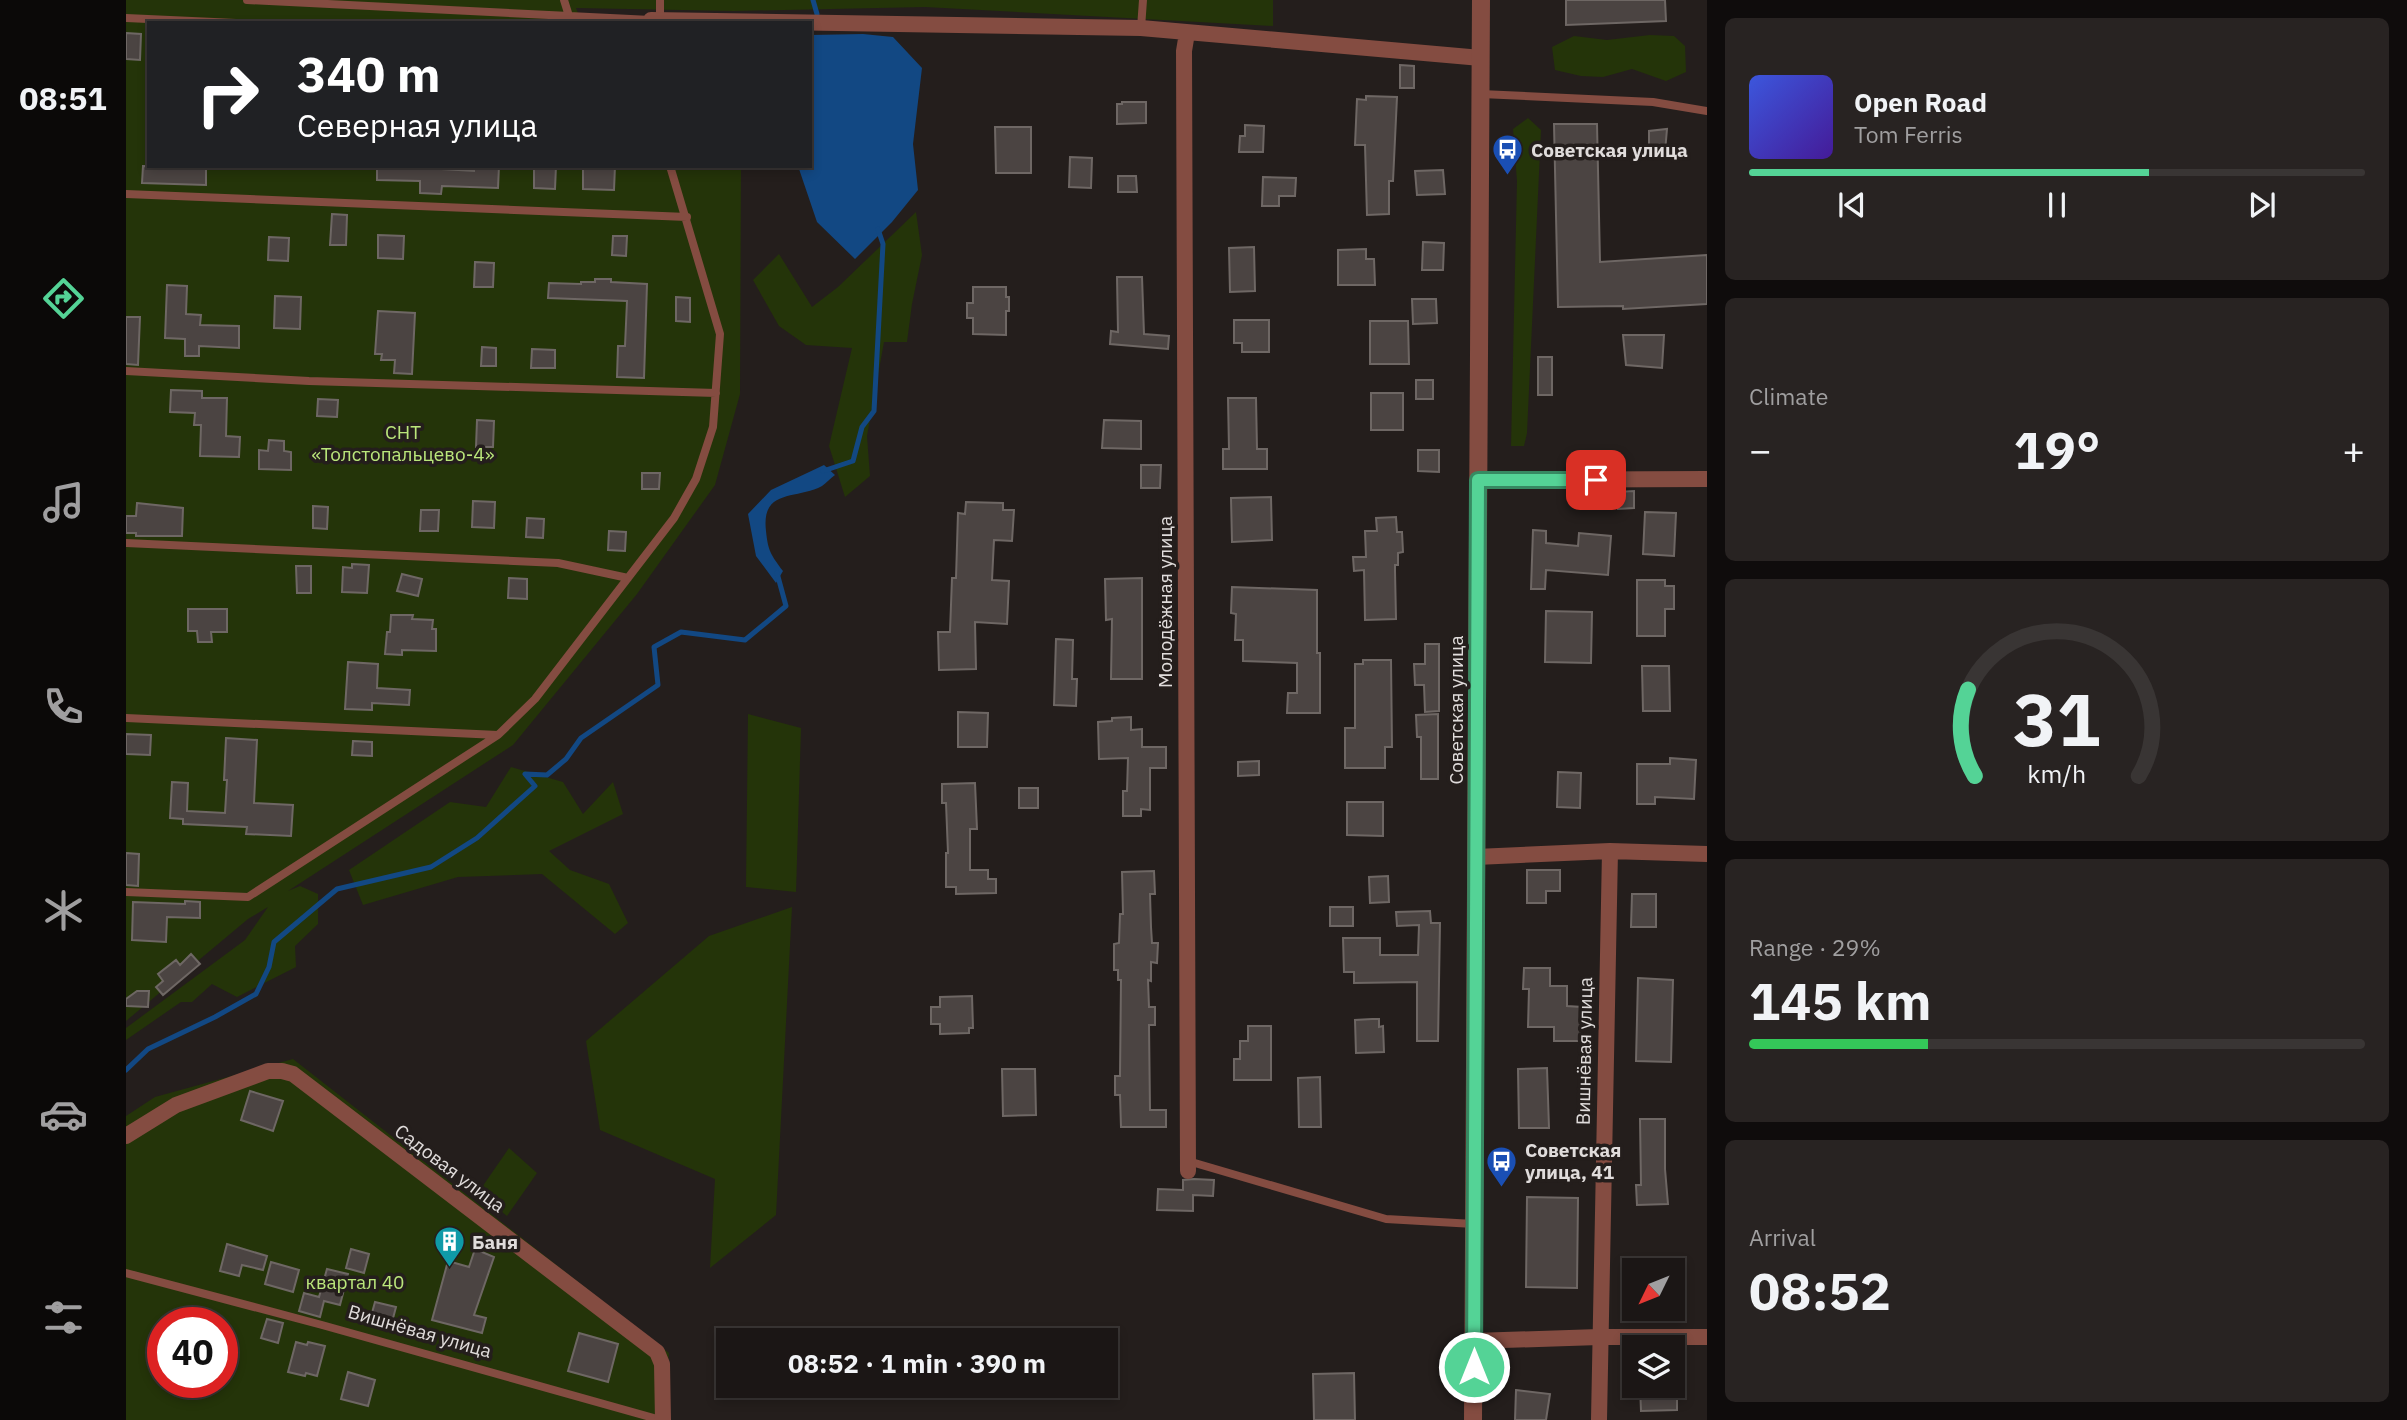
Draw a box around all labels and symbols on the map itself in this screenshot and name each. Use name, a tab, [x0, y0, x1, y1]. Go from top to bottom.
bus stop icon: Советская улица	[1491, 133, 1525, 177]
place label: Советская улица	[1531, 138, 1688, 162]
park label: СНТ «Толстопальцево-4»	[312, 420, 495, 466]
pin	[1566, 450, 1626, 510]
street label: Молодёжная улица	[1153, 516, 1177, 688]
street label: Советская улица	[1444, 635, 1468, 785]
street label: Вишнёвая улица	[1571, 977, 1597, 1125]
street label: Садовая улица	[390, 1119, 510, 1217]
place label: Советская улица, 41	[1525, 1138, 1621, 1184]
bus stop icon: Советская улица, 41	[1485, 1144, 1519, 1188]
building icon: Баня	[432, 1225, 466, 1269]
place label: Баня	[472, 1230, 518, 1254]
north arrow	[1622, 1258, 1685, 1321]
park label: квартал 40	[306, 1270, 404, 1294]
street label: Вишнёвая улица	[345, 1299, 495, 1363]
speed limit sign: 40	[147, 1307, 238, 1398]
position arrow	[1437, 1330, 1511, 1404]

